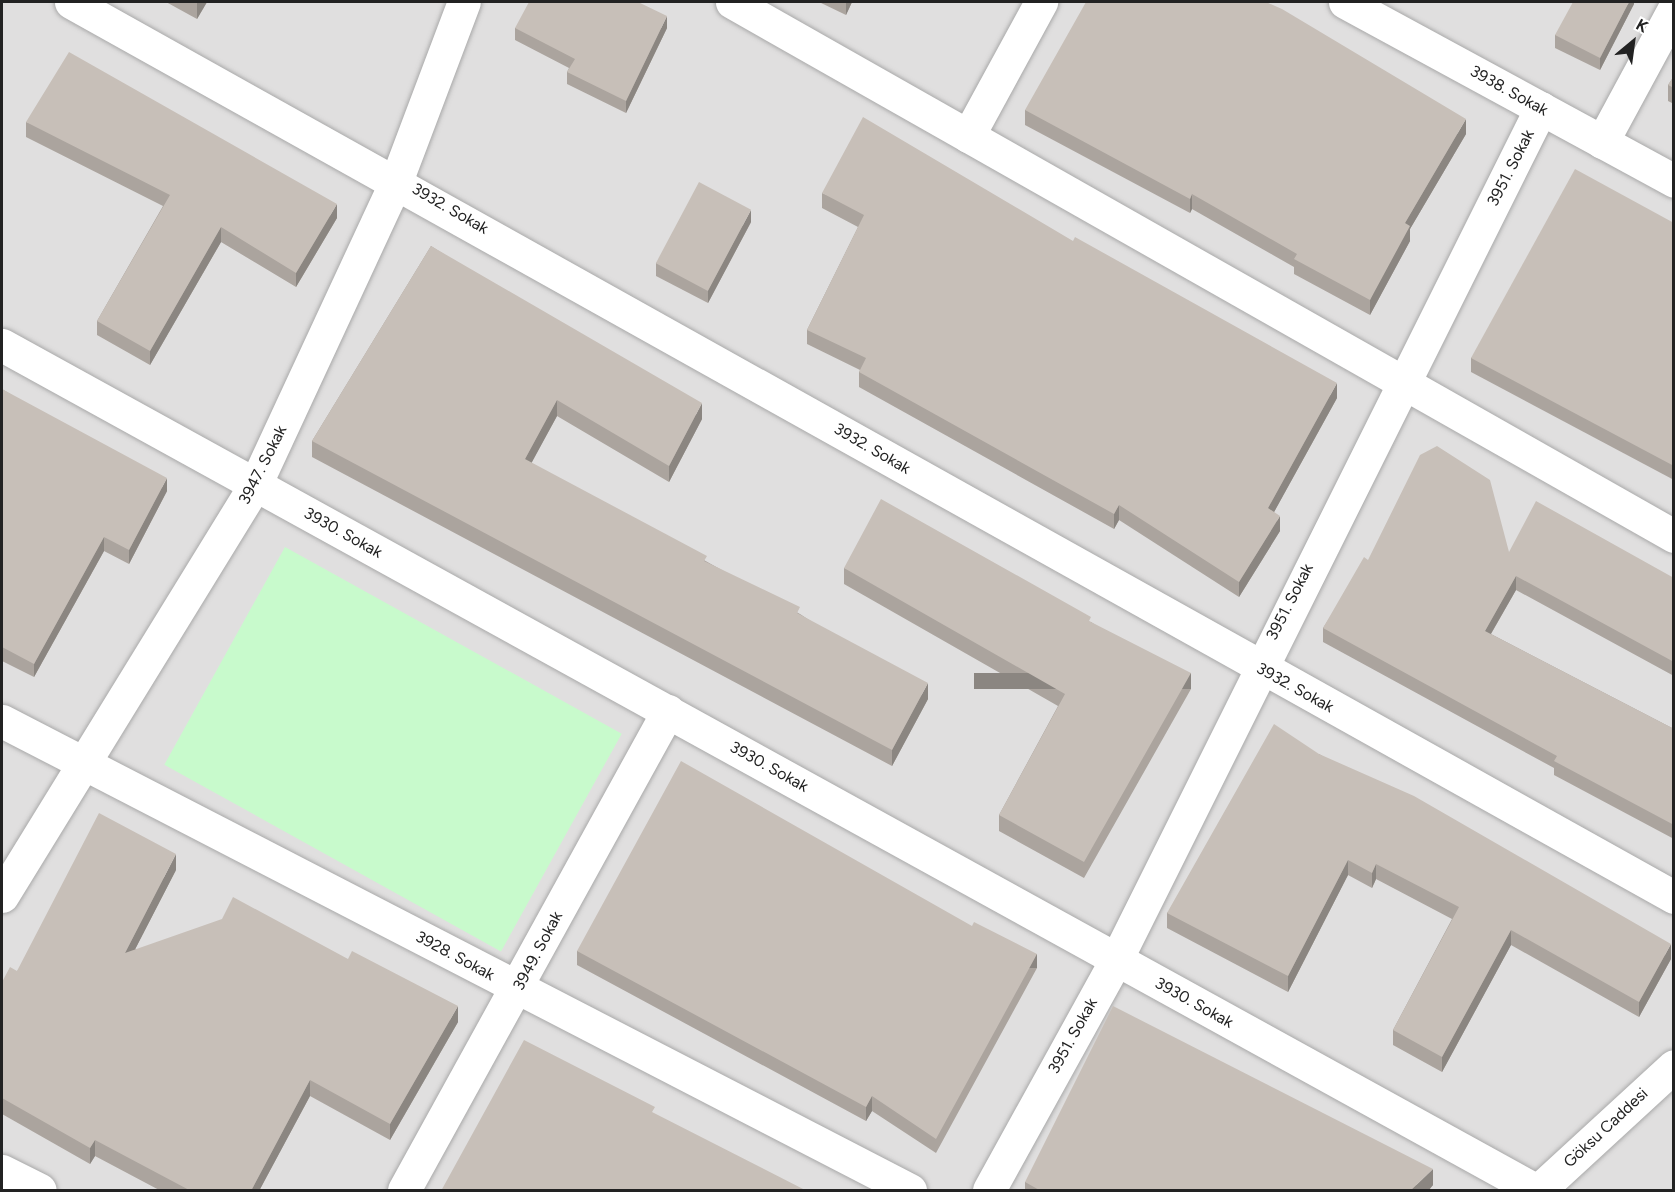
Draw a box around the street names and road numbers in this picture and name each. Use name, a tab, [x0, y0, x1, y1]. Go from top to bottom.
street label: 3938. Sokak	[1467, 62, 1551, 120]
street label: 3951. Sokak	[1484, 126, 1538, 210]
street label: 3932. Sokak	[408, 179, 492, 239]
street label: 3932. Sokak	[830, 419, 914, 479]
street label: 3947. Sokak	[235, 422, 291, 508]
street label: 3930. Sokak	[300, 504, 386, 562]
street label: 3951. Sokak	[1263, 560, 1317, 644]
street label: 3932. Sokak	[1253, 659, 1337, 717]
street label: 3930. Sokak	[726, 738, 812, 796]
street label: 3949. Sokak	[509, 908, 567, 994]
street label: 3928. Sokak	[412, 927, 498, 985]
street label: 3930. Sokak	[1151, 974, 1237, 1032]
street label: 3951. Sokak	[1044, 995, 1102, 1077]
street label: Göksu Caddesi	[1560, 1084, 1652, 1172]

